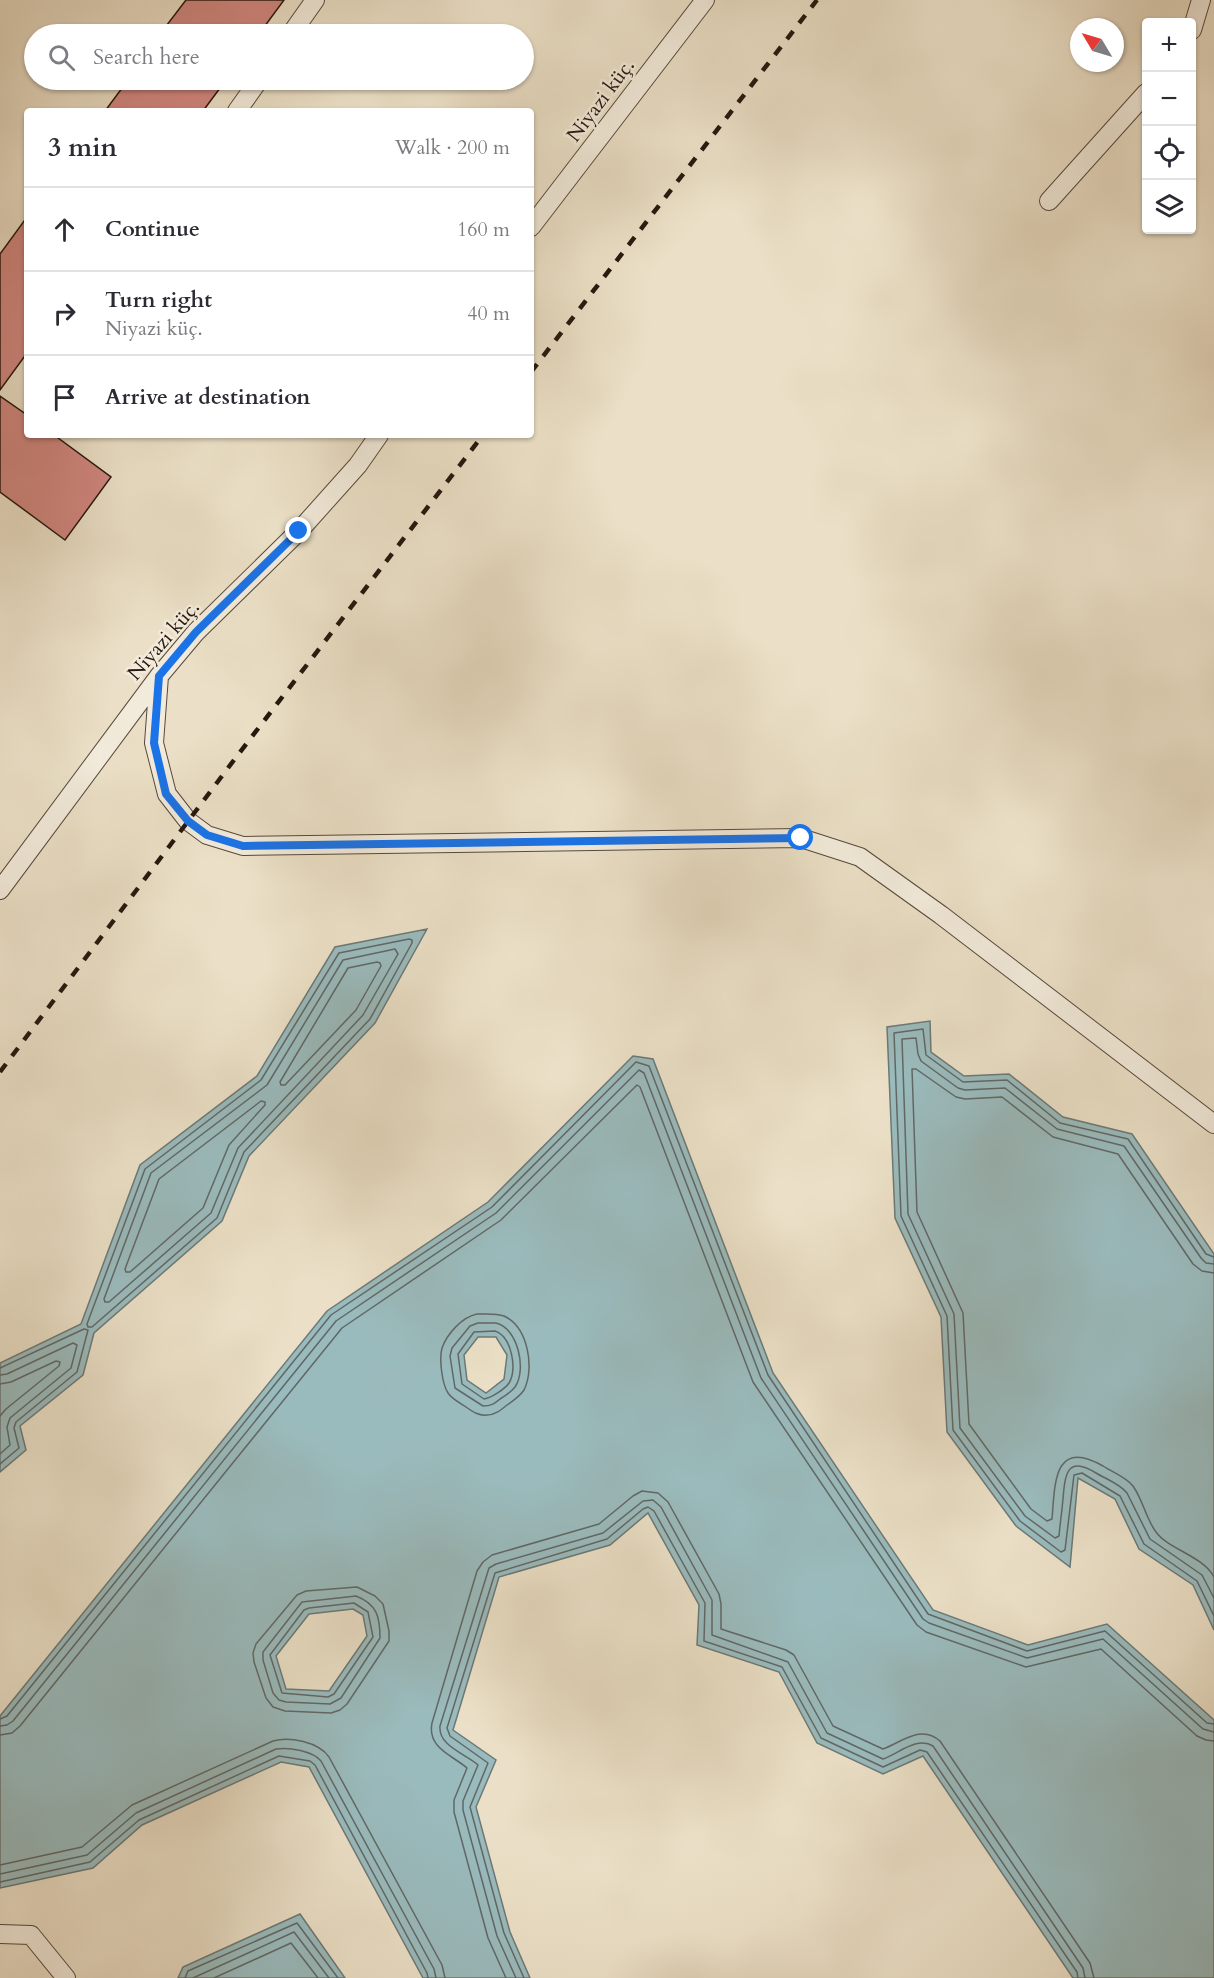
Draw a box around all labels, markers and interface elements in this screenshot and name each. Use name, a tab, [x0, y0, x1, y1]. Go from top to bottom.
north arrow	[1070, 18, 1124, 72]
map controls	[1142, 18, 1196, 234]
button: +	[1142, 18, 1196, 72]
search box	[24, 24, 534, 90]
icon: search	[45, 41, 78, 74]
text: Search here	[93, 42, 200, 72]
street label: Niyazi küç.	[560, 53, 641, 147]
button: −	[1142, 72, 1196, 126]
button: locate	[1142, 126, 1196, 180]
text: 3 min	[48, 130, 117, 165]
text: Walk · 200 m	[395, 134, 510, 161]
button: layers	[1142, 180, 1196, 234]
icon: ahead	[48, 213, 81, 246]
text: Continue	[105, 214, 200, 244]
text: 160 m	[457, 216, 510, 243]
text: Turn right	[105, 285, 212, 315]
icon: right	[48, 297, 81, 330]
text: 40 m	[467, 300, 510, 327]
text: Niyazi küç.	[105, 315, 203, 342]
icon: arrive	[48, 381, 81, 414]
text: Arrive at destination	[105, 382, 310, 412]
route end	[285, 517, 311, 543]
street label: Niyazi küç.	[121, 595, 206, 686]
route start	[787, 824, 813, 850]

